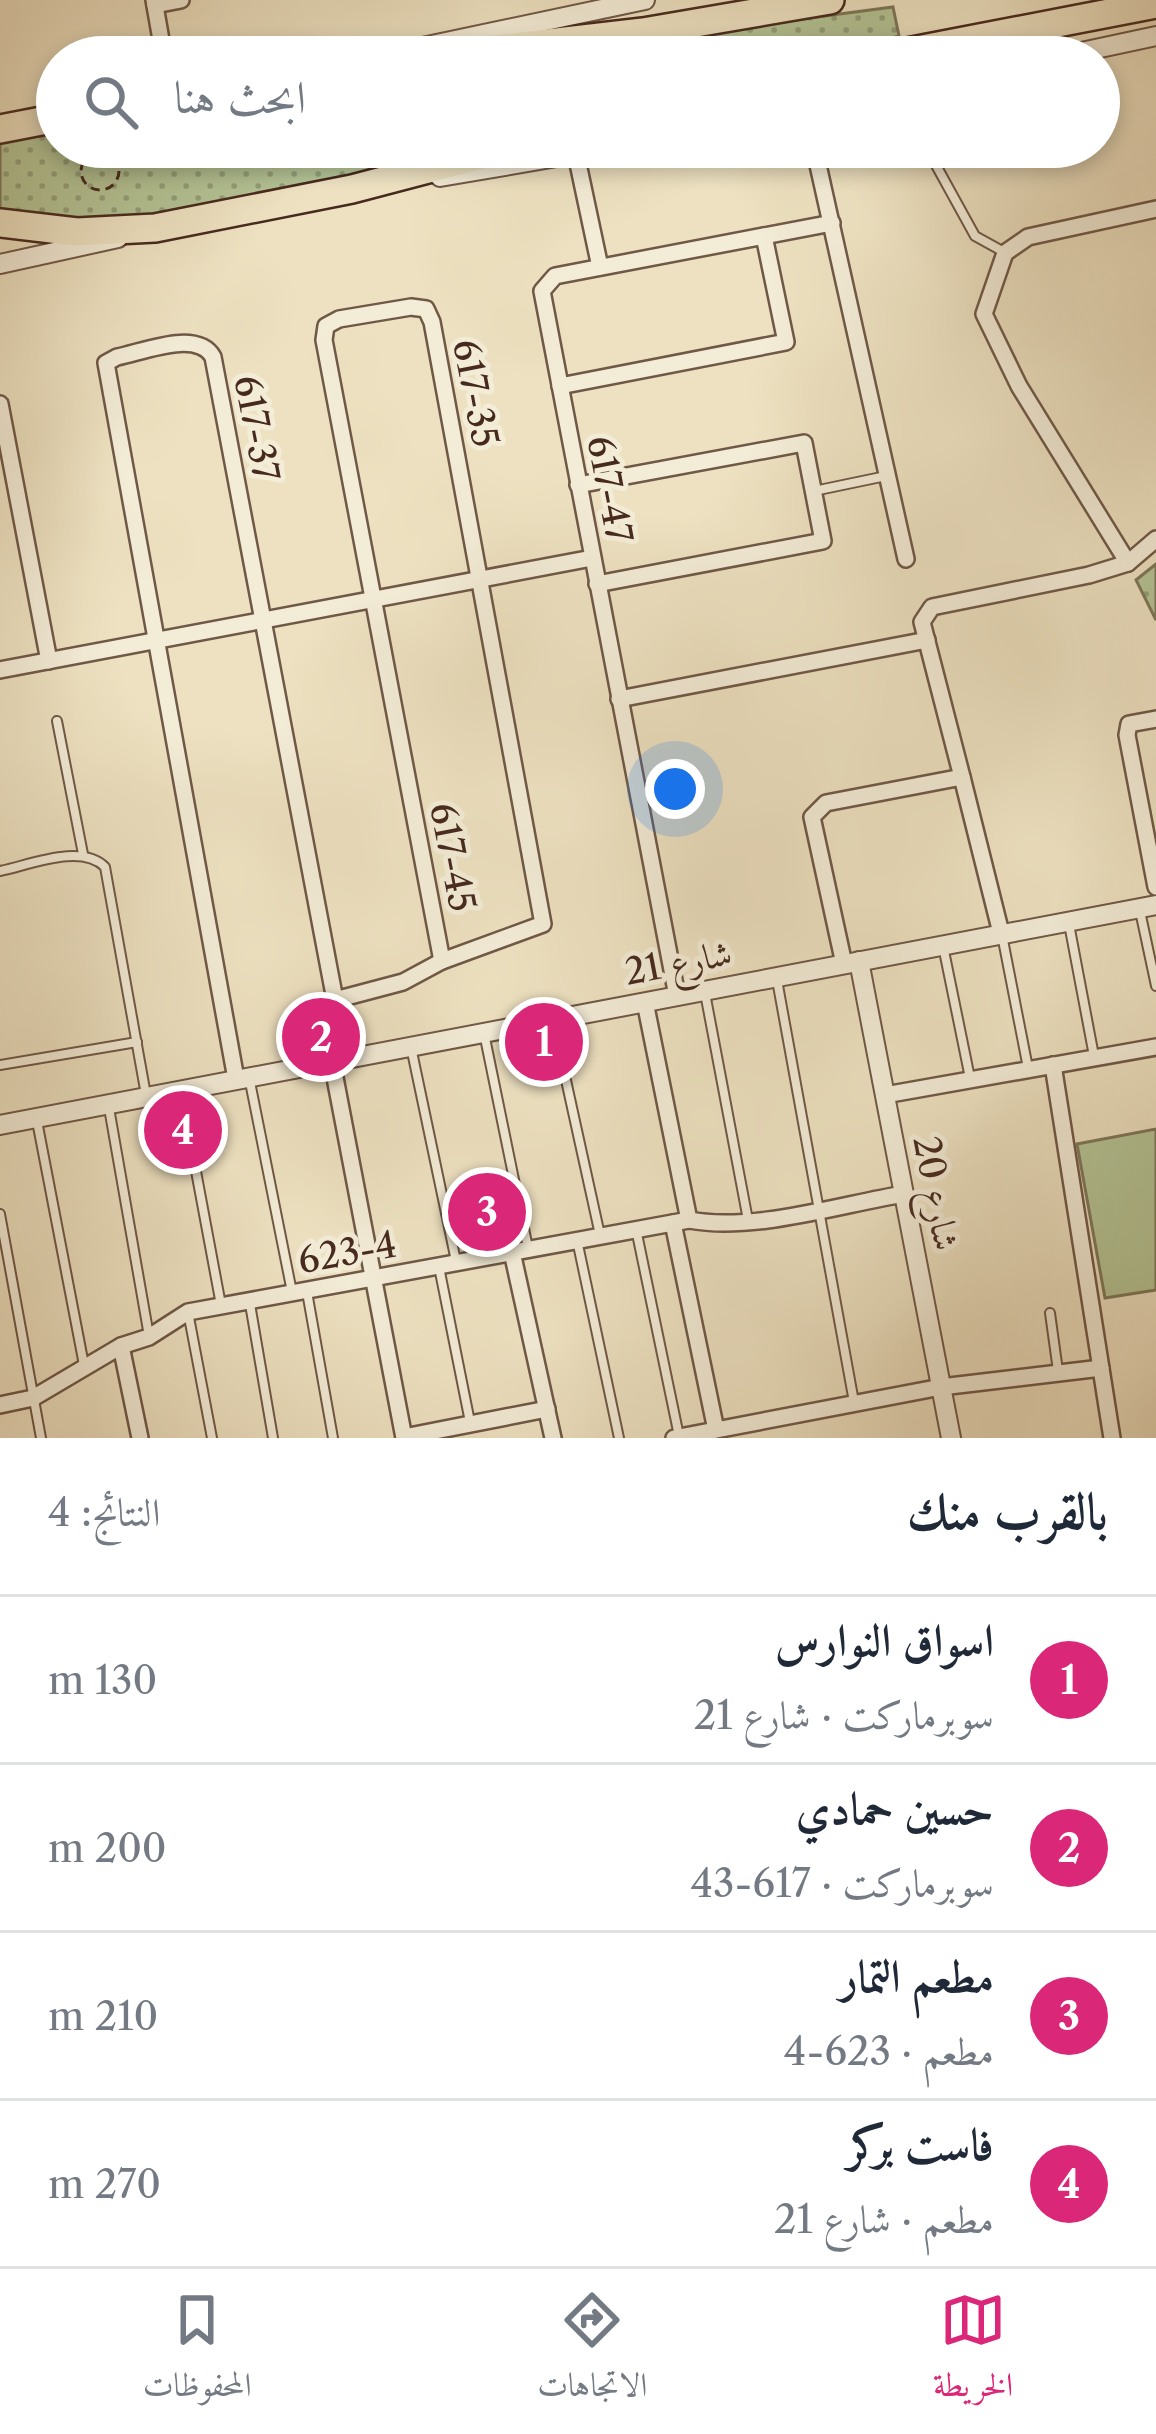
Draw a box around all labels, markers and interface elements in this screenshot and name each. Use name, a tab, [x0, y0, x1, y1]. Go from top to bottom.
search box	[36, 36, 1120, 168]
icon: search	[78, 69, 144, 135]
text: ابحث هنا	[174, 69, 306, 125]
street label: 617-35	[444, 335, 508, 451]
street label: 617-37	[225, 371, 289, 485]
street label: 617-47	[578, 432, 642, 547]
your location	[645, 759, 705, 819]
street label: 617-45	[421, 799, 485, 915]
street label: شارع 21	[621, 930, 737, 1003]
pin: 2	[282, 992, 360, 1082]
pin: 1	[505, 997, 583, 1087]
pin: 4	[144, 1085, 222, 1175]
street label: شارع 20	[896, 1132, 970, 1256]
pin: 3	[448, 1167, 526, 1257]
street label: 623-4	[295, 1222, 399, 1282]
text: بالقرب منك	[907, 1480, 1108, 1542]
text: النتائج: 4	[48, 1488, 160, 1536]
text: اسواق النوارس	[775, 1612, 994, 1668]
text: 130 m	[48, 1656, 157, 1704]
text: 1	[1060, 1656, 1078, 1704]
text: سوبرماركت · شارع 21	[694, 1691, 994, 1739]
text: حسين حمادي	[796, 1780, 994, 1836]
text: 200 m	[48, 1824, 167, 1872]
text: 2	[1057, 1824, 1081, 1872]
text: سوبرماركت · 617-43	[690, 1859, 994, 1907]
text: مطعم التمار	[840, 1948, 994, 2004]
text: 210 m	[48, 1992, 158, 2040]
text: 3	[1058, 1992, 1080, 2040]
text: مطعم · 623-4	[784, 2027, 994, 2075]
text: فاست بركر	[847, 2116, 994, 2172]
text: 270 m	[48, 2160, 161, 2208]
text: 4	[1057, 2160, 1081, 2208]
text: مطعم · شارع 21	[774, 2195, 994, 2243]
tab: المحفوظات	[143, 2287, 252, 2417]
tab: الاتجاهات	[537, 2287, 647, 2417]
tab: الخريطة	[933, 2287, 1013, 2417]

